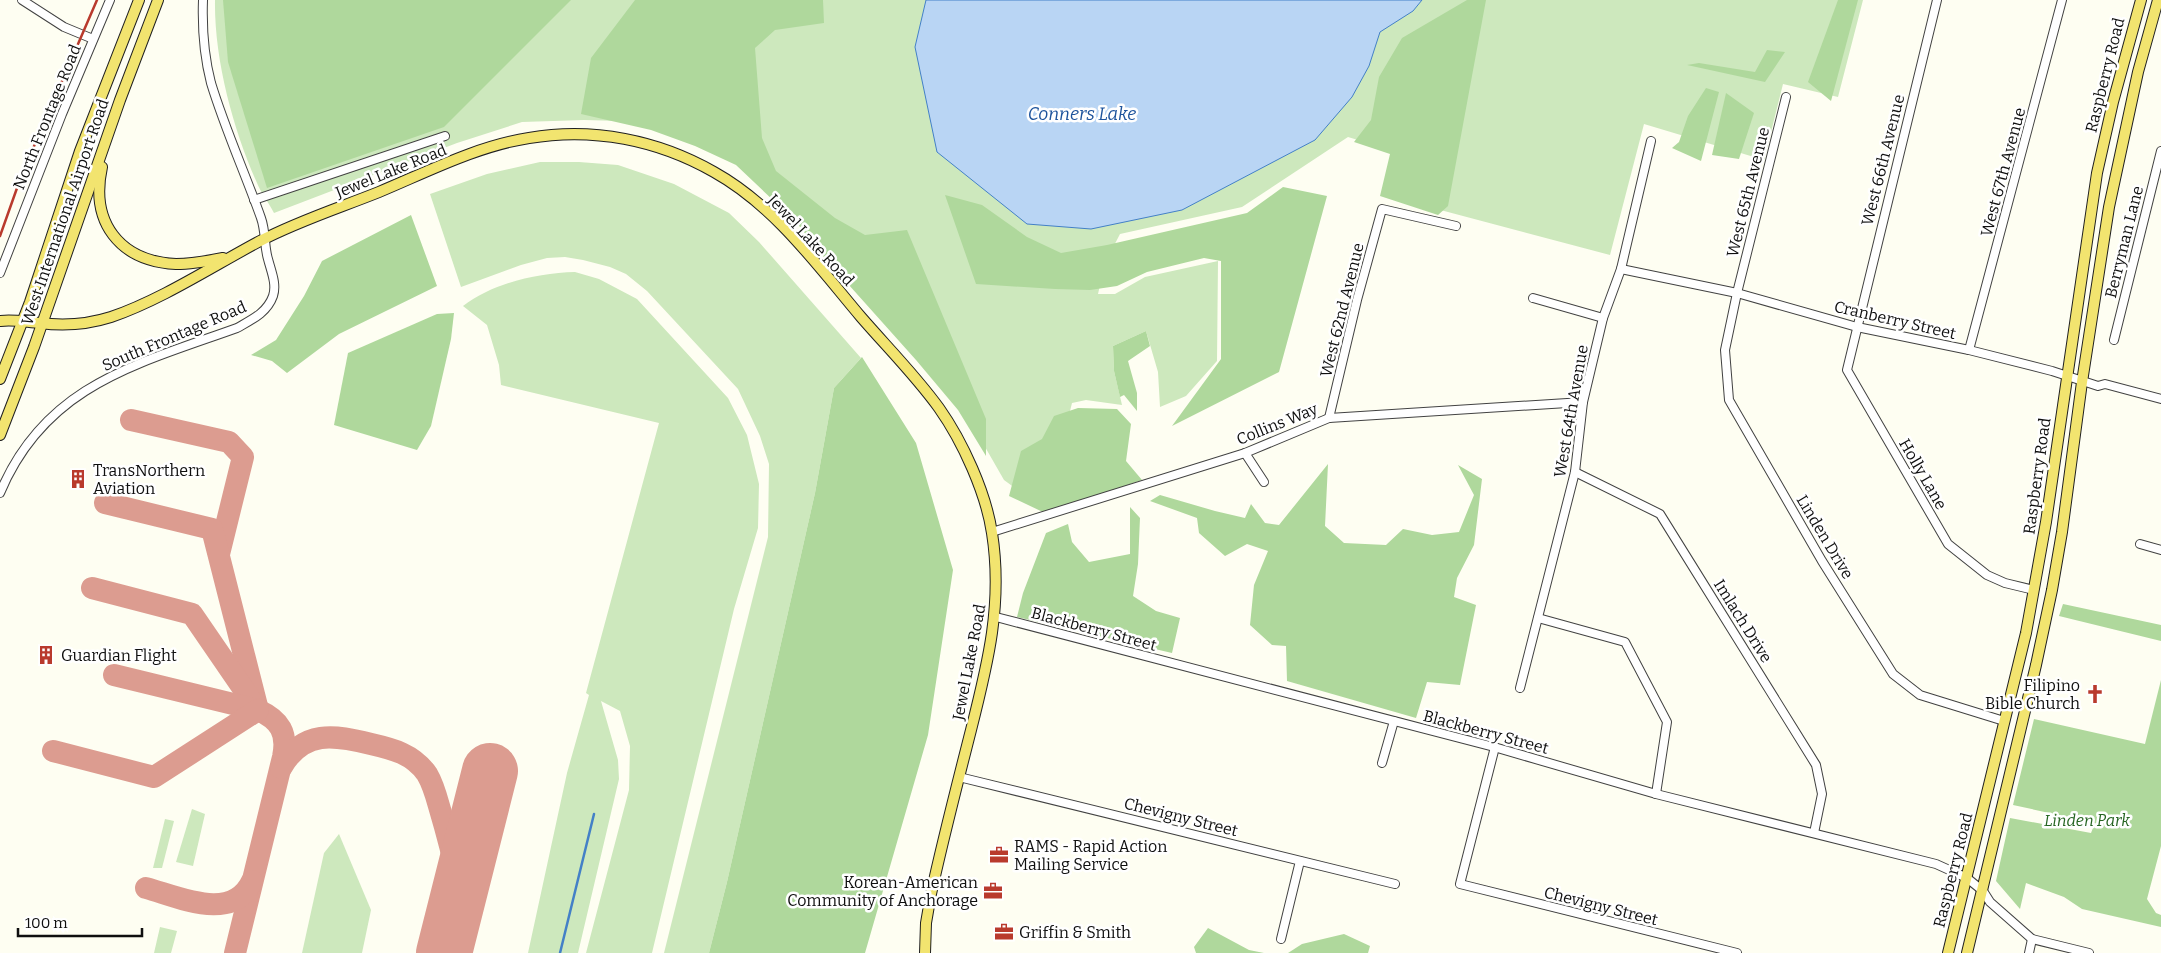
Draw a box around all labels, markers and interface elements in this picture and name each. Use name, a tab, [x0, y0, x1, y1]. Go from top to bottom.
street label: Raspberry Road	[2082, 15, 2129, 134]
street label: North Frontage Road	[9, 41, 85, 192]
street label: West 66th Avenue	[1858, 92, 1908, 228]
street label: West International Airport Road	[17, 96, 113, 328]
water label: Conners Lake	[1028, 103, 1136, 125]
street label: West 67th Avenue	[1977, 105, 2029, 239]
street label: West 65th Avenue	[1723, 125, 1773, 259]
street label: Jewel Lake Road	[332, 140, 450, 202]
street label: Berryman Lane	[2101, 184, 2147, 300]
street label: Jewel Lake Road	[763, 190, 859, 290]
street label: West 62nd Avenue	[1316, 241, 1368, 379]
street label: South Frontage Road	[99, 297, 249, 375]
street label: Cranberry Street	[1832, 297, 1958, 343]
street label: West 64th Avenue	[1550, 343, 1592, 479]
street label: Collins Way	[1234, 399, 1321, 449]
street label: Raspberry Road	[2019, 416, 2055, 536]
street label: Holly Lane	[1895, 435, 1951, 513]
place label: TransNorthern Aviation	[93, 461, 205, 498]
building icon: TransNorthern Aviation	[67, 468, 89, 490]
street label: Linden Drive	[1793, 492, 1857, 582]
street label: Imlach Drive	[1710, 576, 1776, 666]
street label: Jewel Lake Road	[948, 602, 990, 723]
street label: Blackberry Street	[1029, 603, 1159, 655]
building icon: Guardian Flight	[35, 644, 57, 666]
place label: Guardian Flight	[61, 646, 177, 665]
place label: Filipino Bible Church	[1985, 676, 2080, 713]
church icon: Filipino Bible Church	[2084, 683, 2106, 705]
street label: Blackberry Street	[1421, 706, 1551, 758]
street label: Chevigny Street	[1122, 794, 1240, 840]
street label: Raspberry Road	[1930, 810, 1977, 929]
park label: Linden Park	[2044, 811, 2130, 830]
place label: RAMS - Rapid Action Mailing Service	[1014, 837, 1167, 874]
office icon: RAMS - Rapid Action Mailing Service	[988, 844, 1010, 866]
place label: Korean-American Community of Anchorage	[787, 873, 978, 910]
office icon: Korean-American Community of Anchorage	[982, 880, 1004, 902]
street label: Chevigny Street	[1542, 883, 1660, 929]
scale bar	[18, 906, 141, 938]
text: 100 m	[25, 914, 68, 932]
office icon: Griffin & Smith	[993, 921, 1015, 943]
place label: Griffin & Smith	[1019, 923, 1131, 942]

